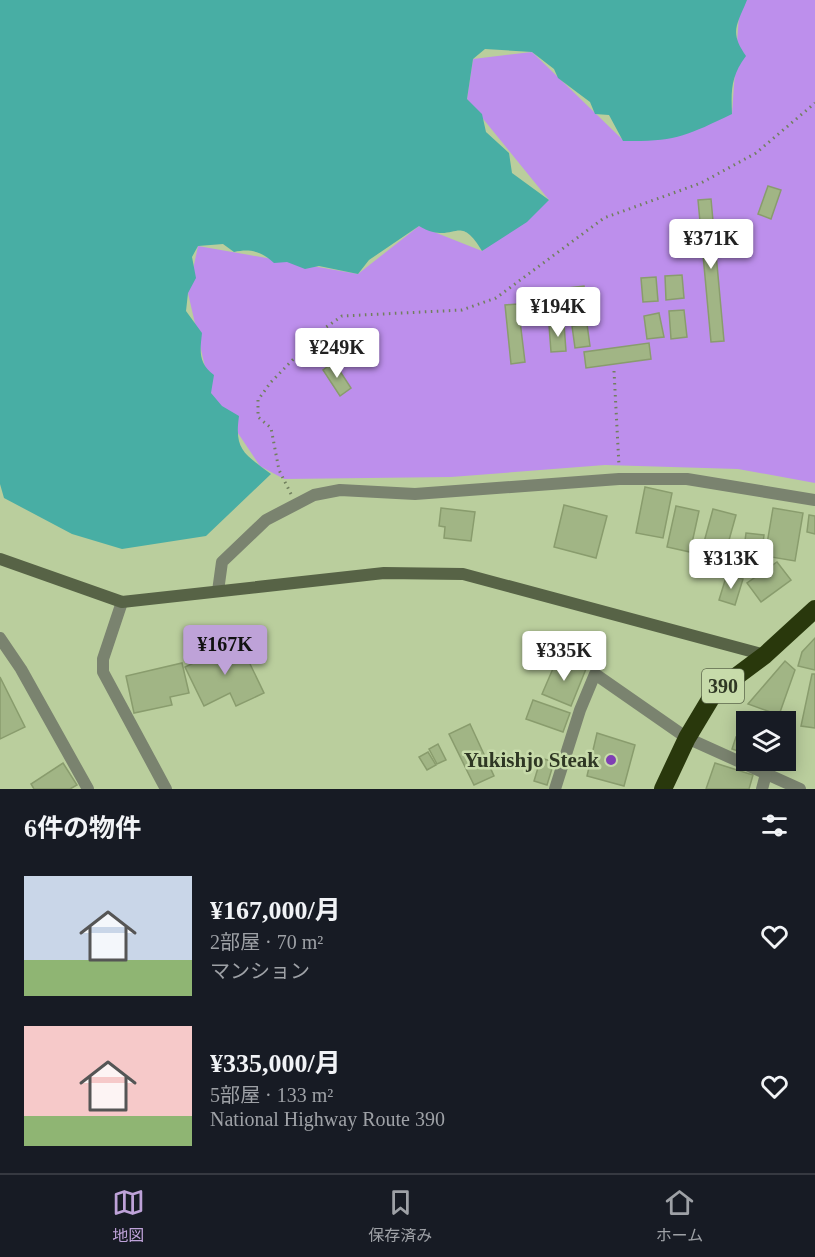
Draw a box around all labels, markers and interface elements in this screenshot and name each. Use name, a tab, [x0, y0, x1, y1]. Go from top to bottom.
pin: ¥371K	[669, 219, 753, 270]
text: ¥371K	[683, 227, 739, 249]
pin: ¥194K	[516, 287, 600, 338]
text: ¥194K	[530, 295, 586, 317]
pin: ¥249K	[295, 328, 379, 379]
text: ¥249K	[309, 336, 365, 358]
pin: ¥313K	[689, 539, 773, 590]
text: ¥313K	[703, 547, 759, 569]
pin: ¥167K	[183, 625, 267, 676]
pin: ¥335K	[522, 631, 606, 682]
text: ¥167K	[197, 633, 253, 655]
text: ¥335K	[536, 639, 592, 661]
road number: 390	[702, 669, 744, 703]
map controls	[736, 711, 796, 771]
button: layers	[736, 711, 796, 771]
place label: Yukishjo Steak	[464, 748, 599, 772]
marker: Yukishjo Steak	[604, 753, 618, 767]
icon: filters	[758, 809, 791, 842]
text: 6件の物件	[24, 814, 141, 843]
text: ¥167,000/月	[210, 896, 341, 925]
icon: home	[72, 900, 144, 972]
icon: heart	[758, 920, 791, 953]
text: 2部屋 · 70 m²	[210, 931, 323, 953]
text: マンション	[210, 960, 310, 982]
text: ¥335,000/月	[210, 1049, 341, 1078]
icon: home	[72, 1050, 144, 1122]
icon: heart	[758, 1070, 791, 1103]
text: 5部屋 · 133 m²	[210, 1084, 333, 1106]
text: National Highway Route 390	[210, 1108, 445, 1130]
tab: 地図	[112, 1186, 145, 1246]
tab: 保存済み	[368, 1186, 432, 1246]
tab: ホーム	[656, 1186, 703, 1246]

